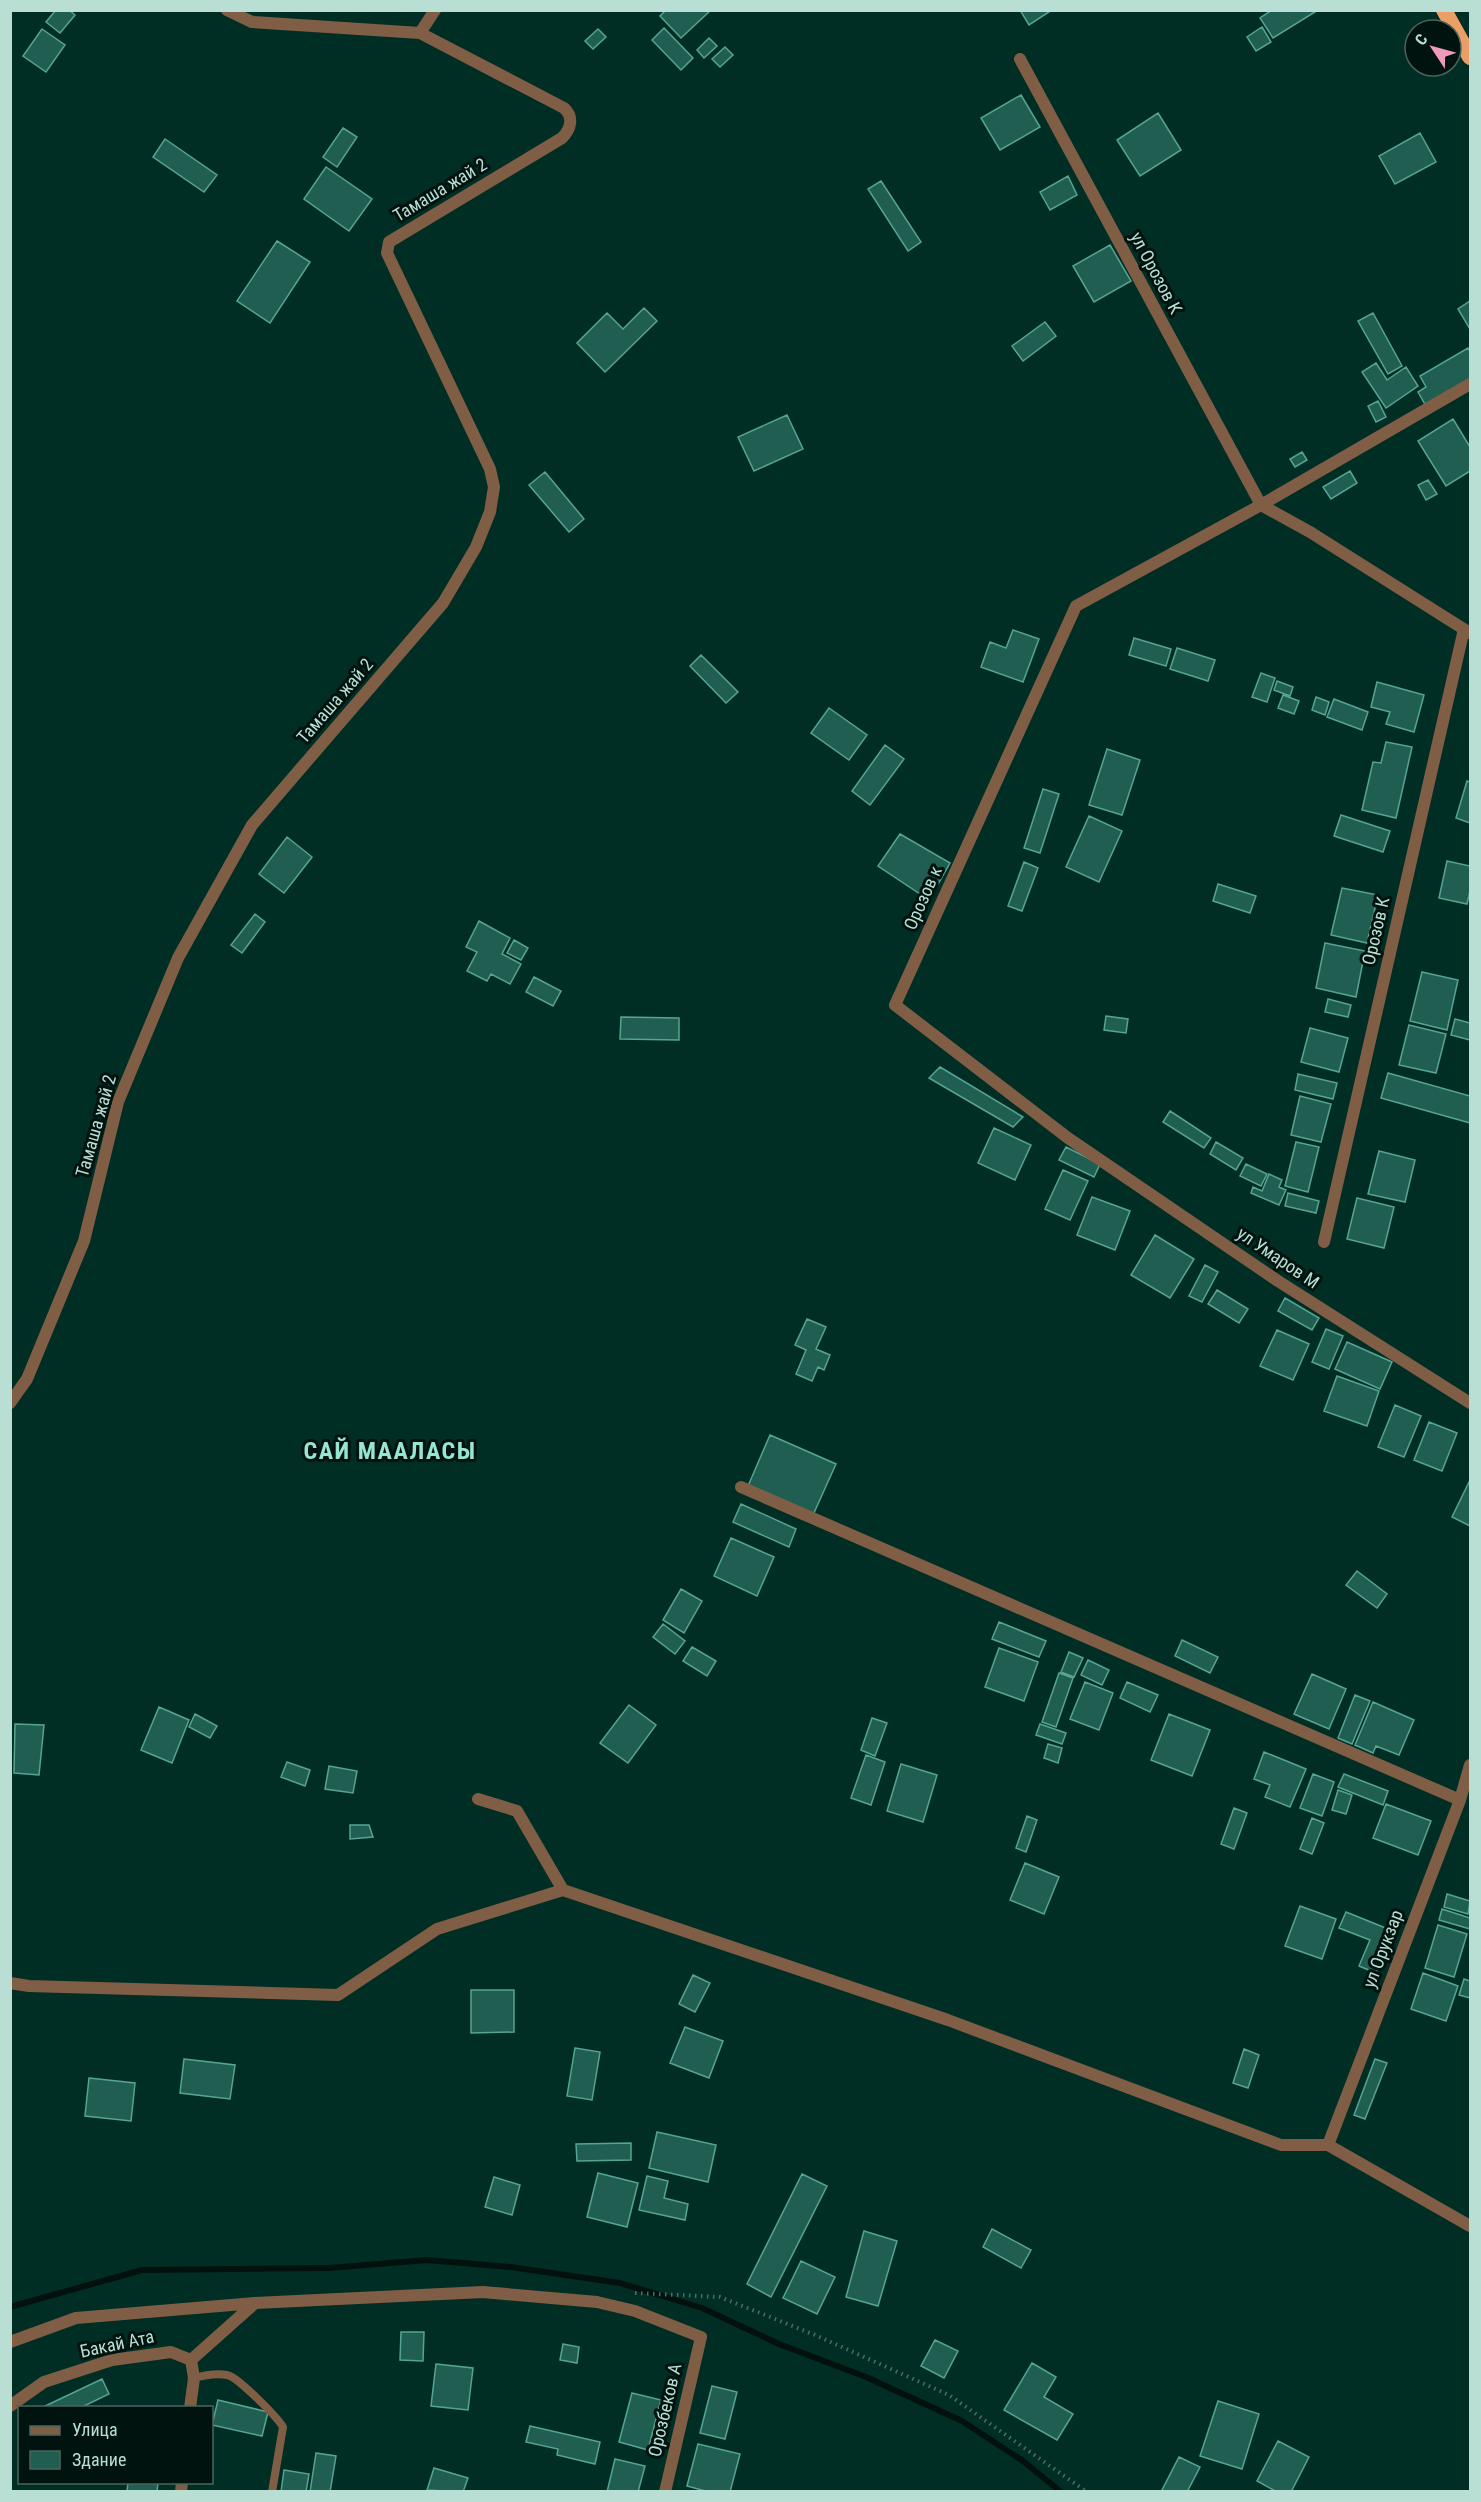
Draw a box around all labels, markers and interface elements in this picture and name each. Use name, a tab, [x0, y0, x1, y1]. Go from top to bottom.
north arrow	[1403, 18, 1463, 78]
text: С	[1411, 30, 1432, 49]
street label: Тамаша жай 2	[389, 153, 490, 226]
street label: ул Орозов К	[1126, 228, 1187, 317]
street label: Тамаша жай 2	[292, 654, 377, 747]
street label: Орозов к	[899, 862, 946, 933]
street label: Орозов К	[1358, 895, 1394, 967]
street label: Тамаша жай 2	[71, 1072, 120, 1179]
street label: ул Умаров М	[1233, 1222, 1323, 1293]
district label: САЙ МААЛАСЫ	[304, 1437, 476, 1465]
street label: ул Орукзар	[1358, 1907, 1407, 1991]
street label: Бакай Ата	[78, 2325, 156, 2362]
street label: Орозбеков А	[644, 2361, 686, 2459]
legend	[18, 2406, 213, 2484]
text: Улица	[72, 2419, 118, 2440]
text: Здание	[72, 2449, 126, 2470]

